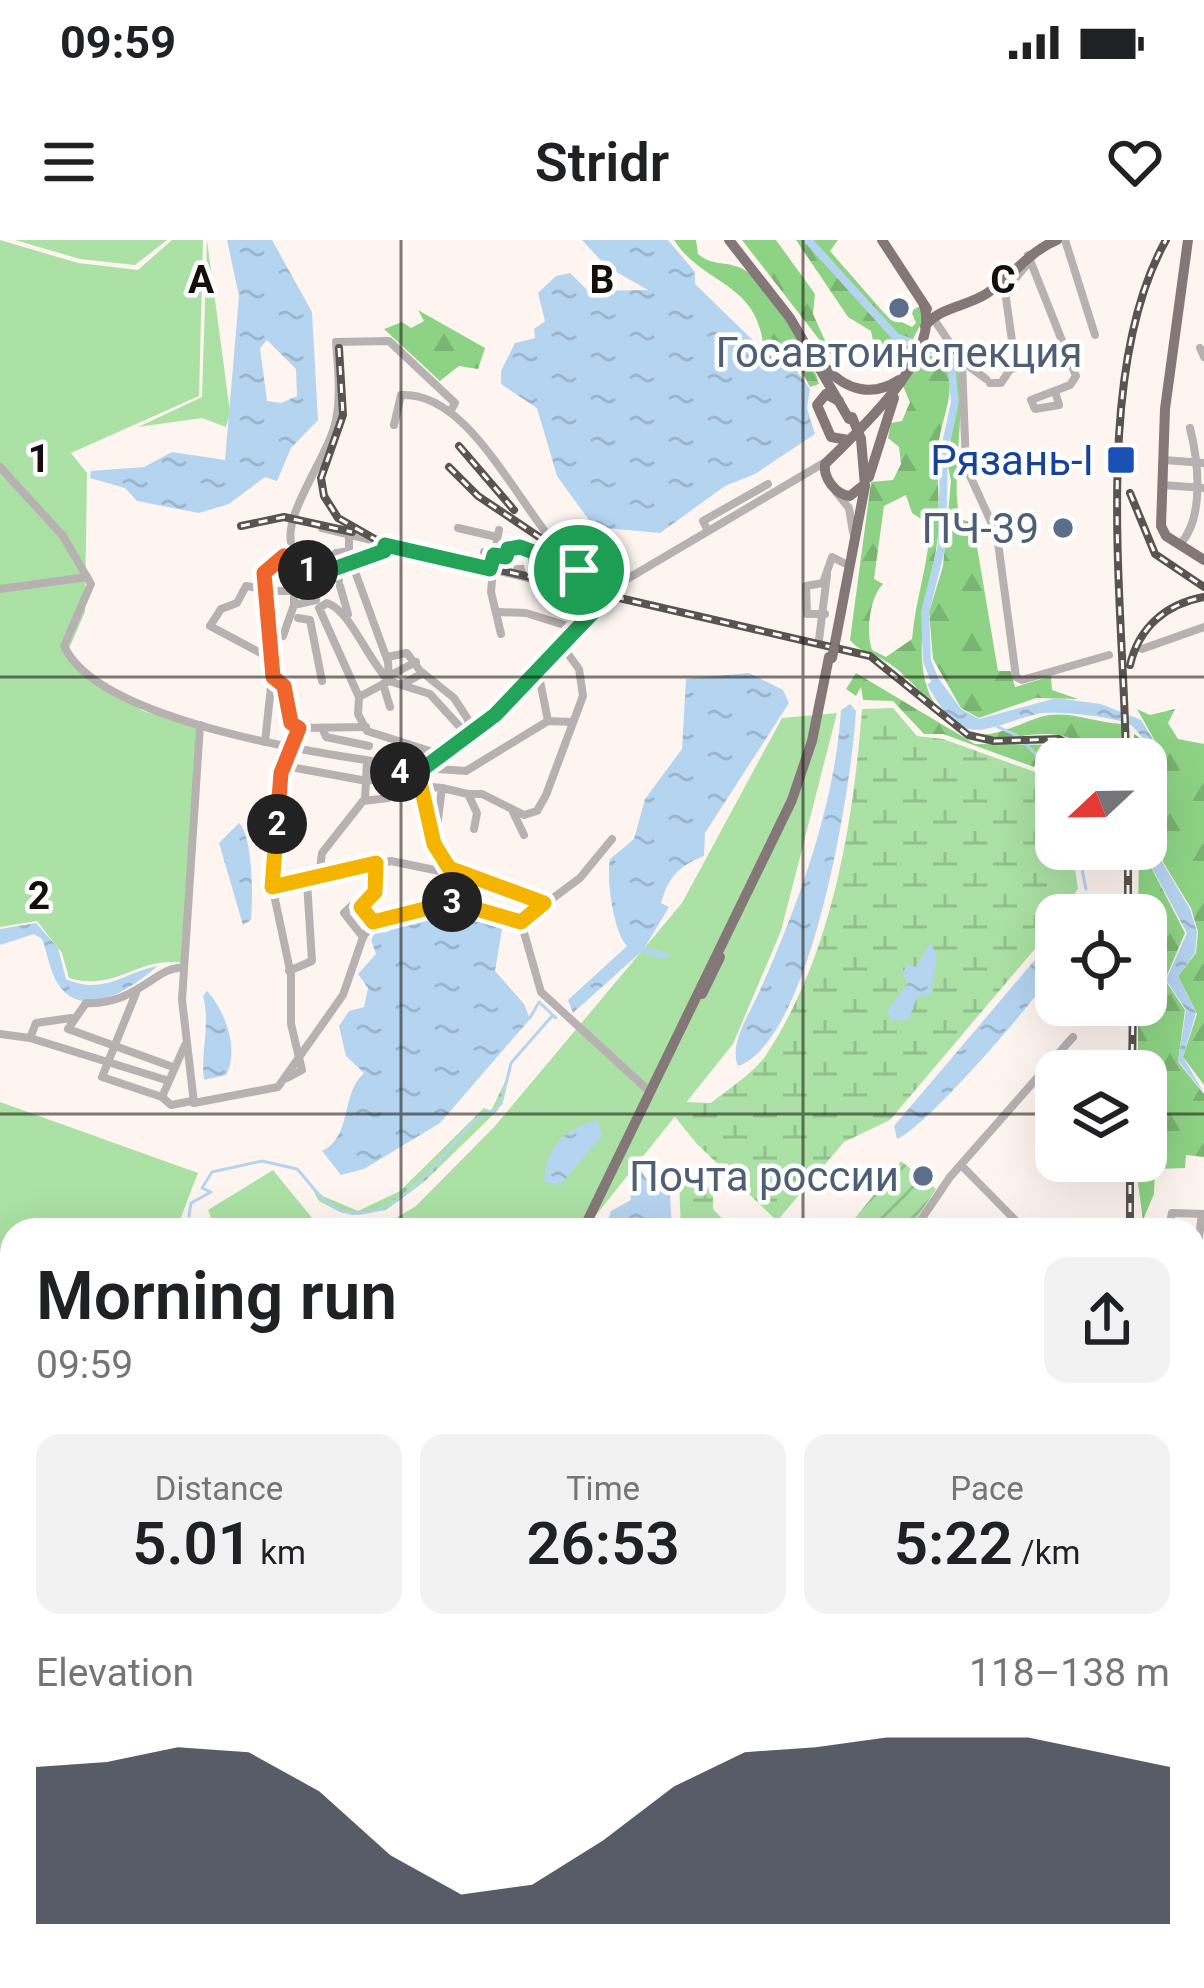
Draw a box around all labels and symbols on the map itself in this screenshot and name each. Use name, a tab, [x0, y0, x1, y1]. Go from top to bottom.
text: A	[188, 257, 215, 303]
text: B	[590, 257, 614, 303]
text: C	[990, 257, 1016, 303]
marker: Госавтоинспекция	[886, 295, 912, 321]
place label: Госавтоинспекция	[715, 328, 1083, 377]
text: 1	[28, 436, 50, 482]
place label: Рязань-I	[930, 436, 1094, 485]
marker: Рязань-I	[1105, 444, 1137, 476]
place label: ПЧ-39	[921, 504, 1039, 553]
marker: ПЧ-39	[1050, 515, 1076, 541]
pin	[528, 519, 630, 621]
pin: 1	[278, 540, 338, 600]
north arrow	[1035, 738, 1167, 870]
pin: 4	[370, 742, 430, 802]
pin: 2	[247, 794, 307, 854]
pin: 3	[422, 872, 482, 932]
text: 2	[28, 873, 50, 919]
place label: Почта россии	[629, 1152, 899, 1201]
marker: Почта россии	[910, 1163, 936, 1189]

